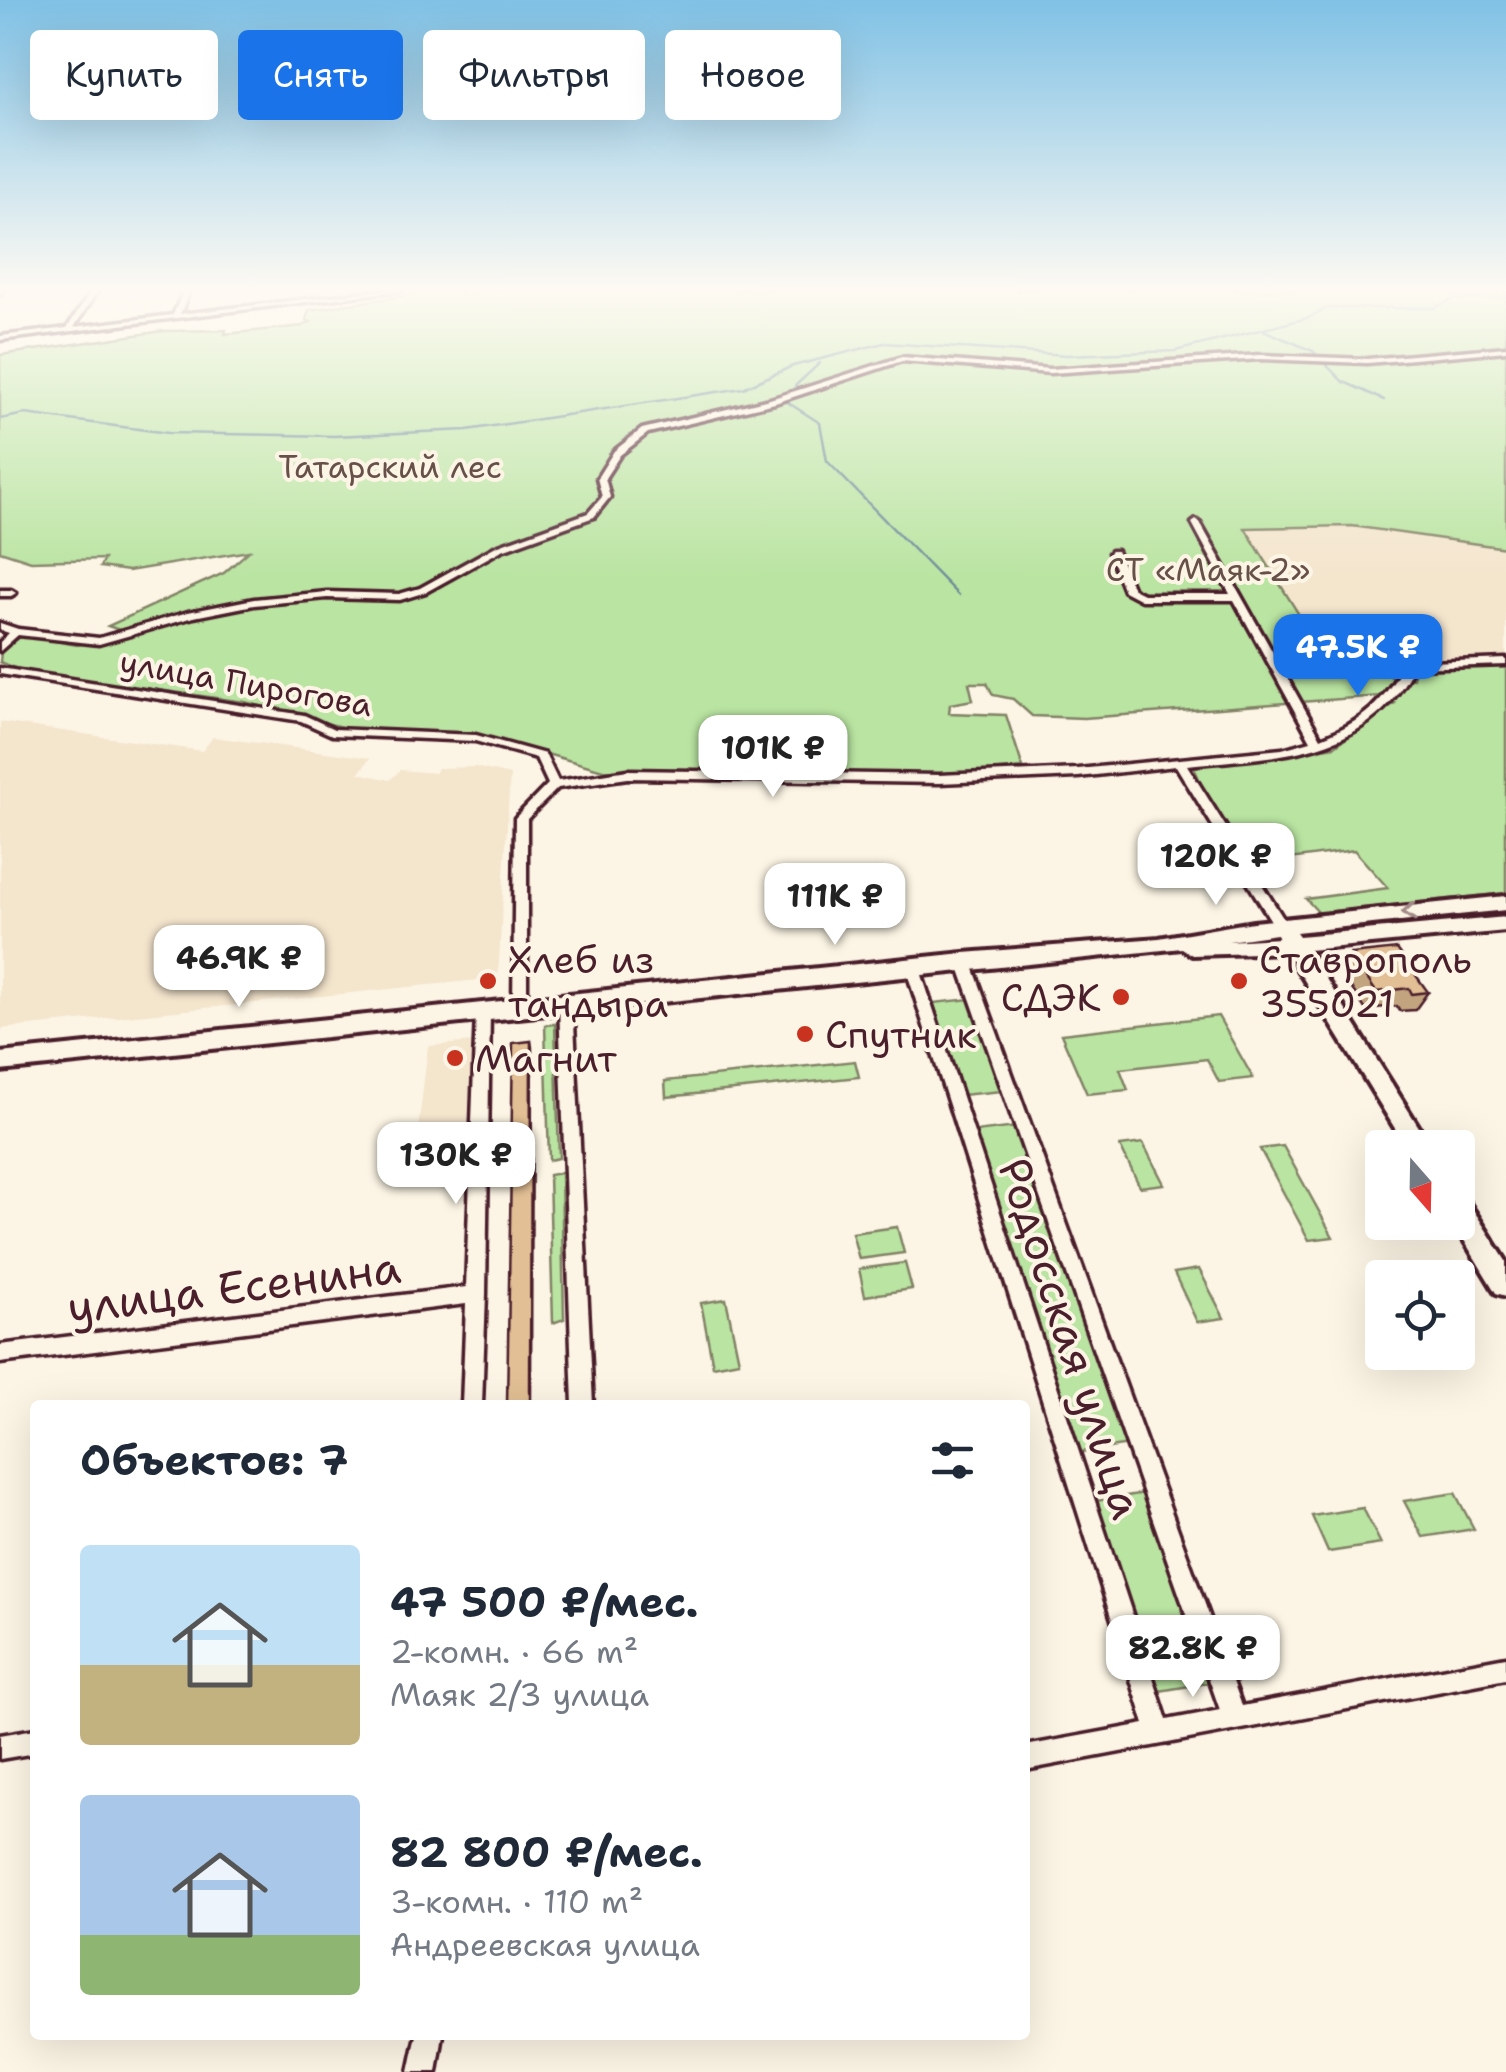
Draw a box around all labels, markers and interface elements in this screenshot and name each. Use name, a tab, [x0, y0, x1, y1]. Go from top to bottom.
chip: Купить	[30, 30, 218, 120]
chip: Снять	[238, 30, 403, 120]
chip: Фильтры	[423, 30, 645, 120]
chip: Новое	[665, 30, 841, 120]
park label: Татарский лес	[278, 445, 502, 488]
park label: СТ «Маяк-2»	[1106, 548, 1310, 591]
pin: 47.5K ₽	[1266, 614, 1450, 699]
text: 47.5K ₽	[1295, 625, 1421, 668]
street label: улица Пирогова	[116, 640, 376, 726]
pin: 101K ₽	[692, 715, 854, 800]
text: 101K ₽	[721, 726, 826, 769]
pin: 120K ₽	[1135, 823, 1297, 908]
text: 120K ₽	[1160, 834, 1272, 877]
pin: 111K ₽	[754, 863, 916, 948]
text: 111K ₽	[786, 874, 884, 917]
one-way arrow	[1401, 901, 1417, 922]
pin: 46.9K ₽	[147, 925, 331, 1010]
place label: Хлеб из тандыра	[508, 934, 669, 1029]
place label: Ставрополь 355021	[1259, 934, 1472, 1029]
text: 46.9K ₽	[176, 936, 302, 979]
marker: Хлеб из тандыра	[477, 970, 499, 992]
marker: Ставрополь 355021	[1228, 970, 1250, 992]
place label: СДЭК	[1001, 972, 1101, 1023]
marker: СДЭК	[1110, 986, 1132, 1008]
place label: Спутник	[825, 1009, 977, 1060]
marker: Спутник	[794, 1023, 816, 1045]
place label: Магнит	[475, 1033, 617, 1084]
marker: Магнит	[444, 1047, 466, 1069]
pin: 130K ₽	[375, 1122, 537, 1207]
north arrow	[1365, 1130, 1475, 1240]
map controls	[1365, 1130, 1475, 1370]
text: 130K ₽	[399, 1133, 513, 1176]
street label: Родосская улица	[984, 1150, 1158, 1526]
street label: улица Есенина	[64, 1237, 404, 1337]
button: locate	[1365, 1260, 1475, 1370]
text: Объектов: 7	[80, 1432, 348, 1488]
icon: filters	[925, 1433, 980, 1488]
text: 47 500 ₽/мес.	[390, 1574, 699, 1630]
icon: home	[160, 1585, 280, 1705]
pin: 82.8K ₽	[1101, 1615, 1285, 1700]
text: 82.8K ₽	[1128, 1626, 1258, 1669]
text: 2-комн. · 66 m²	[390, 1630, 638, 1673]
text: Маяк 2/3 улица	[390, 1673, 649, 1716]
text: 82 800 ₽/мес.	[390, 1824, 703, 1880]
icon: home	[160, 1835, 280, 1955]
text: 3-комн. · 110 m²	[390, 1880, 643, 1923]
text: Андреевская улица	[390, 1923, 700, 1966]

